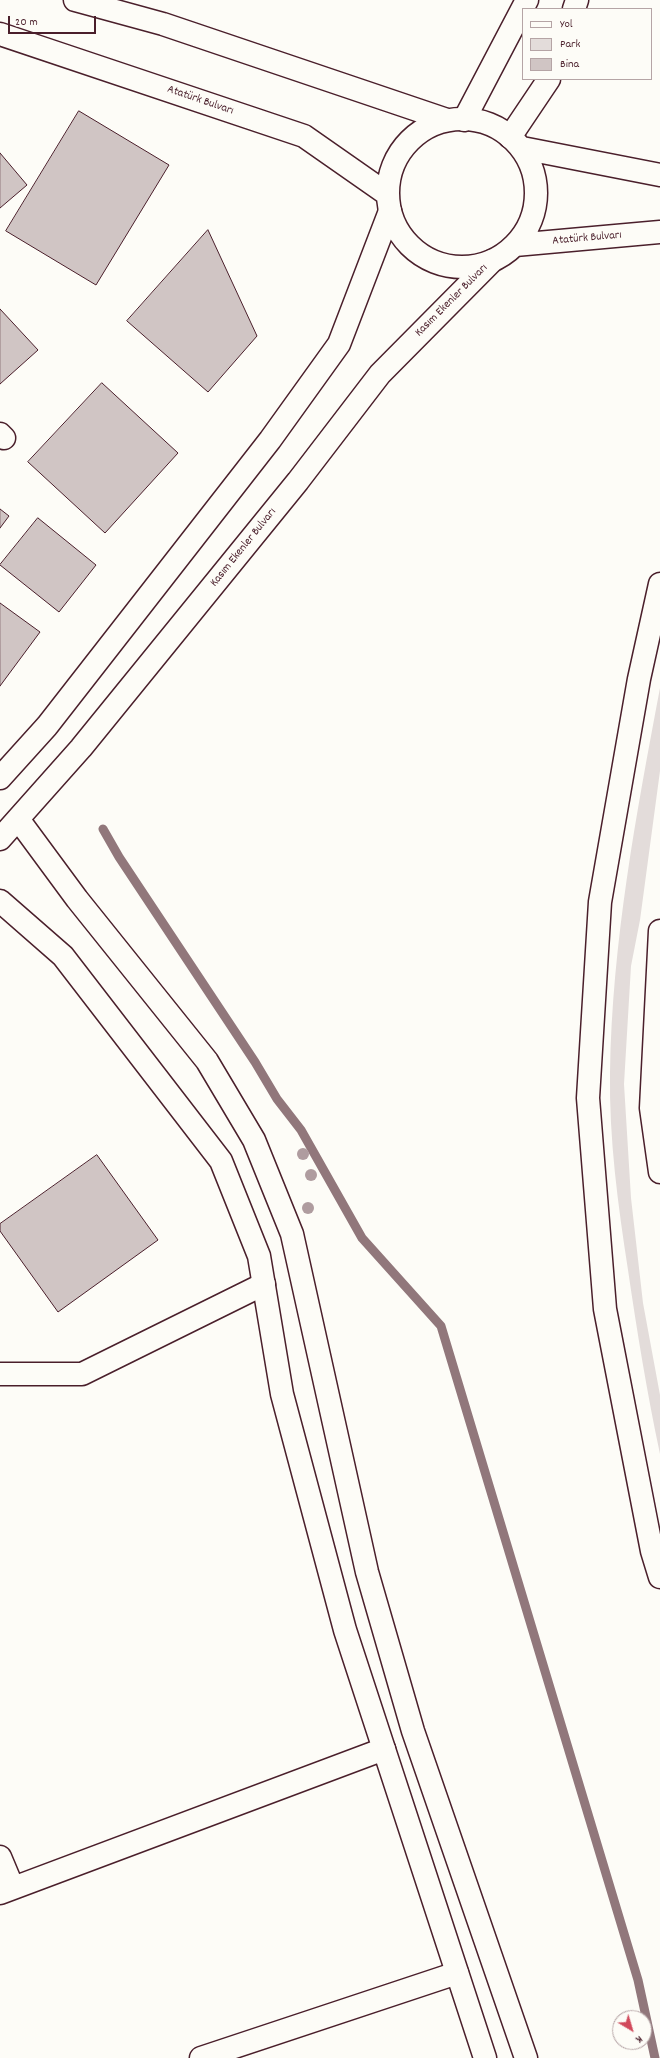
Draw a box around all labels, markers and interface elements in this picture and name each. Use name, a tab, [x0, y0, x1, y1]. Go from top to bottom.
scale bar	[10, 8, 98, 34]
legend	[522, 8, 652, 80]
text: 20 m	[15, 14, 38, 31]
text: Yol	[560, 16, 573, 33]
text: Park	[560, 36, 580, 53]
text: Bina	[560, 56, 579, 73]
street label: Atatürk Bulvarı	[165, 83, 235, 119]
street label: Atatürk Bulvarı	[552, 229, 622, 249]
street label: Kasım Ekenler Bulvarı	[413, 262, 491, 340]
street label: Kasım Ekenler Bulvarı	[208, 506, 280, 590]
north arrow	[612, 2010, 652, 2050]
text: K	[632, 2031, 646, 2047]

